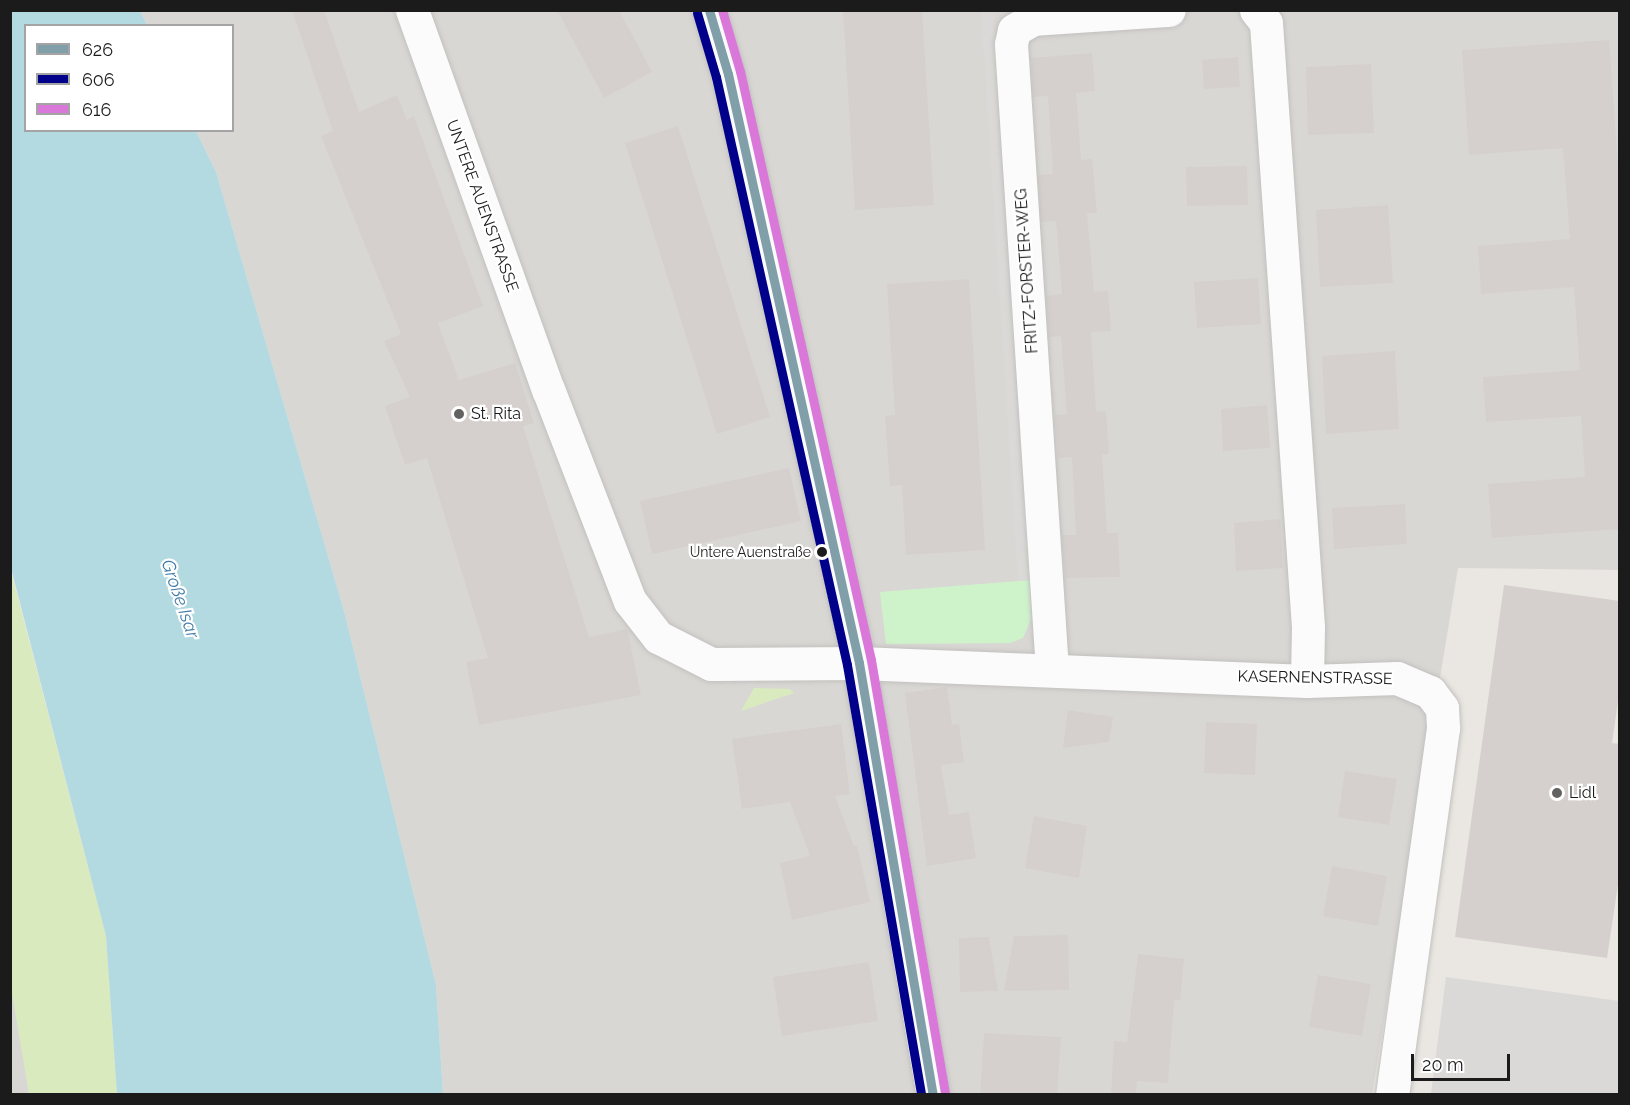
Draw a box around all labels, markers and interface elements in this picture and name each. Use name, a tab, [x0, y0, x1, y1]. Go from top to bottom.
legend	[24, 24, 234, 132]
text: 626	[82, 39, 113, 60]
text: 606	[82, 69, 115, 90]
text: 616	[82, 99, 111, 120]
street label: UNTERE AUENSTRASSE	[442, 117, 522, 295]
street label: FRITZ-FORSTER-WEG	[1012, 188, 1042, 354]
place label: St. Rita	[471, 404, 521, 424]
marker: St. Rita	[452, 407, 466, 421]
place label: Untere Auenstraße	[689, 544, 811, 560]
marker: Untere Auenstraße	[816, 546, 828, 558]
water label: Große Isar	[156, 557, 204, 641]
street label: KASERNENSTRASSE	[1237, 667, 1393, 689]
place label: Lidl	[1569, 783, 1596, 803]
marker: Lidl	[1550, 786, 1564, 800]
scale bar	[1414, 1042, 1513, 1080]
text: 20 m	[1422, 1054, 1464, 1075]

